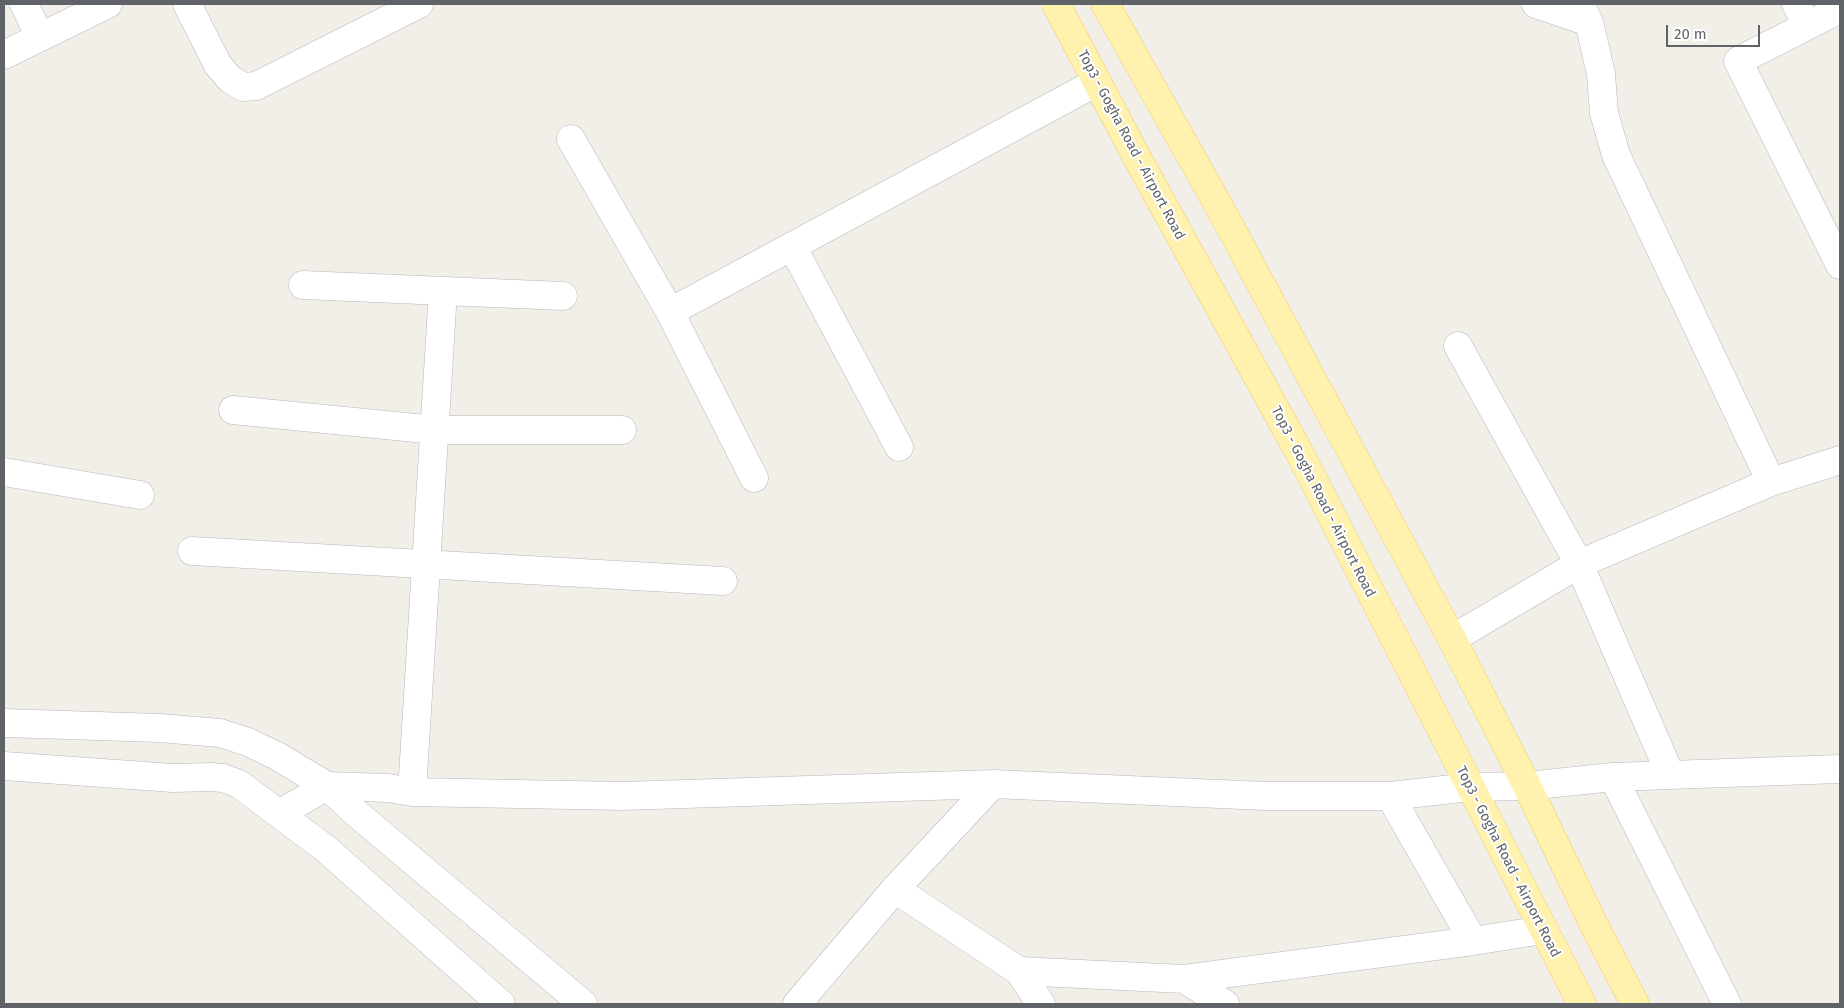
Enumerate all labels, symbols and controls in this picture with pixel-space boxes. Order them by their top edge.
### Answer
scale bar [1669,15,1763,47]
text: 20 m [1674,25,1707,43]
street label: Top3 - Gogha Road - Airport Road [1074,47,1188,243]
street label: Top3 - Gogha Road - Airport Road [1267,404,1379,600]
street label: Top3 - Gogha Road - Airport Road [1452,764,1564,960]

